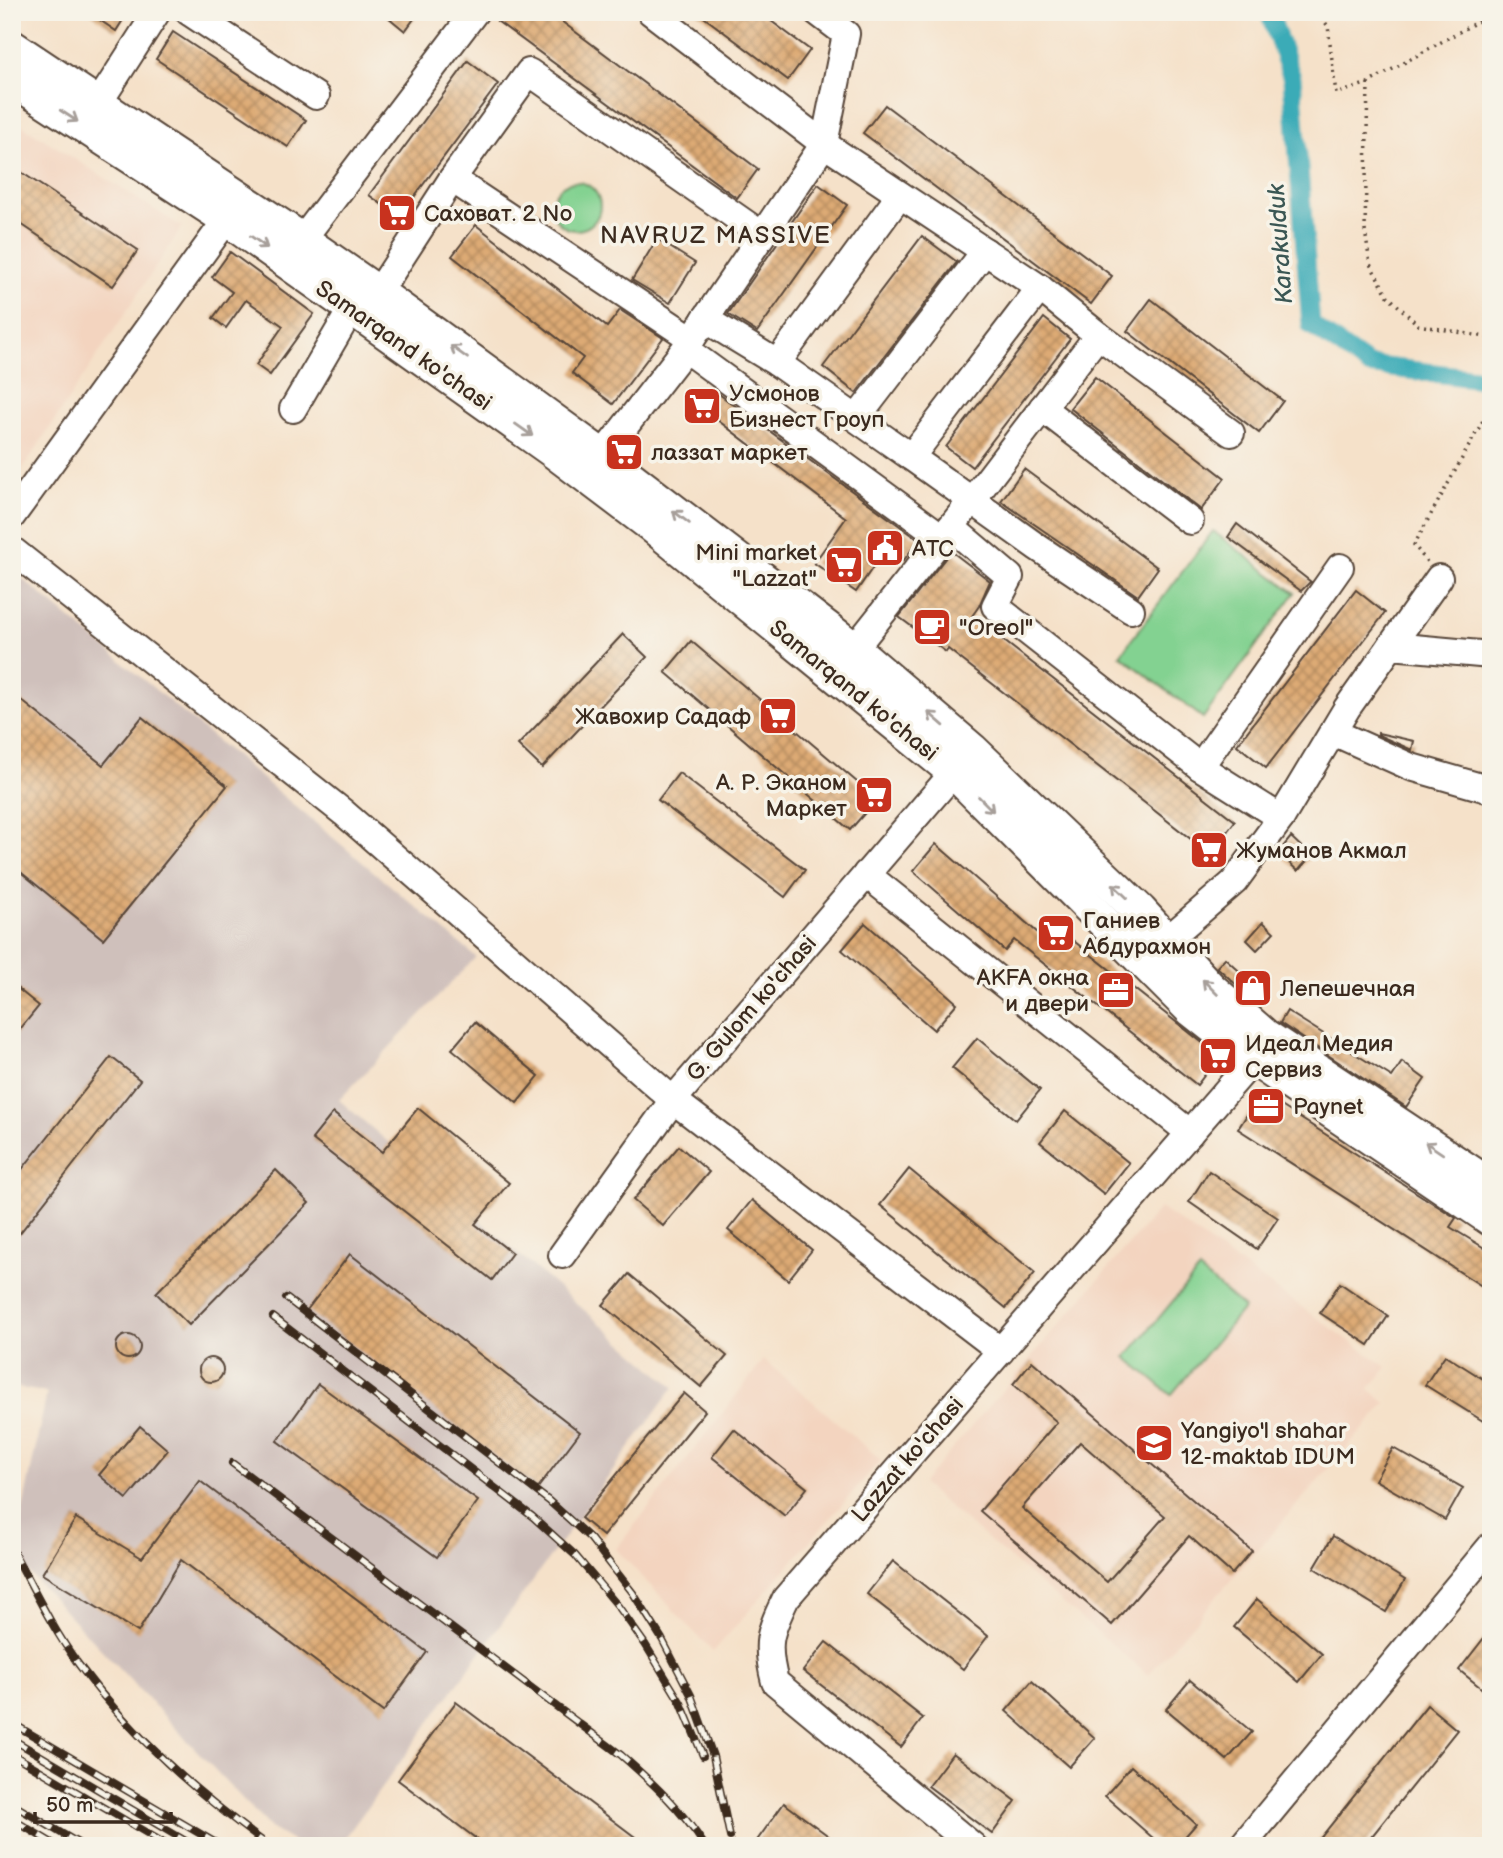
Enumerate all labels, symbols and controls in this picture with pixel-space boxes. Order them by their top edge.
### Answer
one-way arrow [59,109,79,123]
water label: Karakulduk [1262,182,1299,305]
supermarket icon: Саховат. 2 No [376,192,418,234]
place label: Саховат. 2 No [424,200,573,228]
district label: NAVRUZ MASSIVE [600,221,832,250]
one-way arrow [249,235,268,249]
street label: Samarqand ko'chasi [310,274,497,417]
one-way arrow [450,345,469,359]
place label: Усмонов Бизнест Гроуп [729,380,884,434]
supermarket icon: Усмонов Бизнест Гроуп [681,385,723,427]
one-way arrow [514,423,533,437]
supermarket icon: лаззат маркет [603,431,645,473]
place label: лаззат маркет [651,439,808,467]
one-way arrow [672,509,691,524]
public building icon: АТС [864,527,906,569]
place label: АТС [911,535,954,563]
place label: Mini market "Lazzat" [695,539,817,593]
supermarket icon: Mini market "Lazzat" [823,544,865,586]
cafe icon: "Oreol" [911,606,953,648]
street label: Samarqand ko'chasi [763,614,943,767]
place label: "Oreol" [959,614,1033,642]
supermarket icon: Жавохир Садаф [757,695,799,737]
place label: Жавохир Садаф [575,703,751,731]
one-way arrow [927,711,945,727]
place label: А. Р. Эканом Маркет [715,769,847,823]
supermarket icon: А. Р. Эканом Маркет [853,774,895,816]
one-way arrow [978,796,995,813]
supermarket icon: Жуманов Акмал [1188,829,1230,871]
place label: Жуманов Акмал [1236,837,1407,865]
one-way arrow [1111,883,1128,900]
place label: Ганиев Абдурахмон [1082,907,1211,961]
supermarket icon: Ганиев Абдурахмон [1035,912,1077,954]
street label: G. Gulom ko'chasi [681,930,823,1087]
place label: AKFA окна и двери [976,964,1089,1018]
shop icon: Лепешечная [1232,967,1274,1009]
office icon: AKFA окна и двери [1095,969,1137,1011]
place label: Лепешечная [1279,975,1415,1003]
one-way arrow [1202,978,1219,995]
place label: Идеал Медия Сервиз [1245,1030,1393,1084]
supermarket icon: Идеал Медия Сервиз [1197,1035,1239,1077]
office icon: Paynet [1245,1085,1287,1127]
place label: Paynet [1293,1093,1364,1121]
one-way arrow [1425,1141,1444,1155]
street label: Lazzat ko'chasi [846,1391,970,1528]
place label: Yangiyo'l shahar 12-maktab IDUM [1180,1417,1355,1471]
school or university icon: Yangiyo'l shahar 12-maktab IDUM [1133,1422,1175,1464]
scale bar [35,1781,172,1825]
text: 50 m [46,1793,93,1818]

